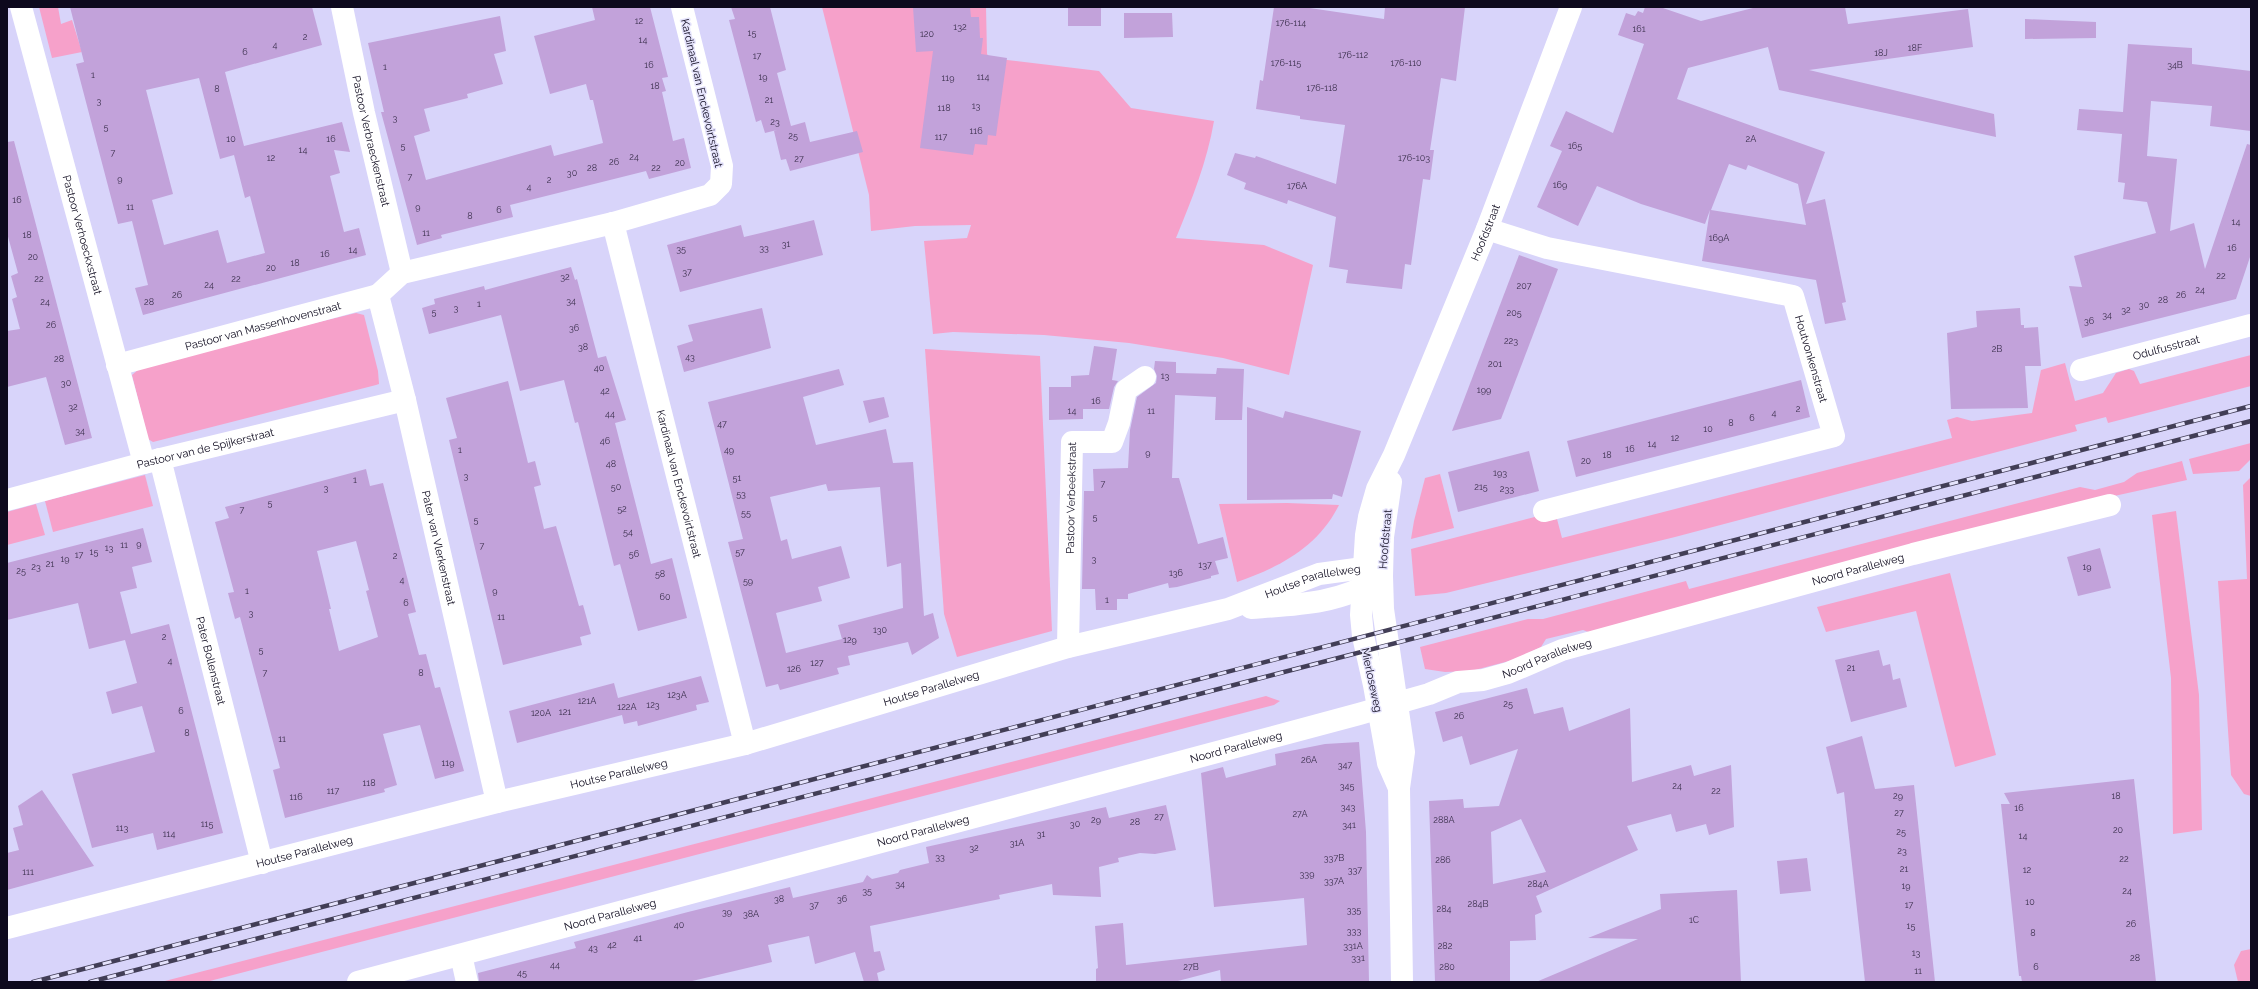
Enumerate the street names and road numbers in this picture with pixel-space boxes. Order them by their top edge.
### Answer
street label: Kardinaal van Enckevoirtstraat [678,18,725,169]
street label: Pastoor Verbraeckenstraat [349,74,392,208]
street label: Pastoor Verhoeckxstraat [60,174,104,297]
street label: Hoofdstraat [1469,202,1503,263]
street label: Pastoor van Massenhovenstraat [184,299,343,353]
street label: Houtvonkenstraat [1792,314,1830,404]
street label: Odulfusstraat [2131,333,2201,363]
street label: Kardinaal van Enckevoirtstraat [654,408,704,560]
street label: Pastoor van de Spijkerstraat [135,426,276,472]
street label: Pastoor Verbeekstraat [1064,442,1079,554]
street label: Pater van Vlerkenstraat [419,489,458,607]
street label: Hoofdstraat [1376,508,1395,569]
street label: Noord Parallelweg [1811,551,1906,588]
street label: Houtse Parallelweg [1263,562,1361,601]
street label: Pater Bollenstraat [193,615,228,707]
street label: Noord Parallelweg [1501,636,1593,681]
street label: Mierloseweg [1358,647,1385,713]
street label: Houtse Parallelweg [882,668,981,709]
street label: Noord Parallelweg [1189,729,1284,766]
street label: Houtse Parallelweg [569,756,669,792]
street label: Noord Parallelweg [876,813,971,850]
street label: Houtse Parallelweg [255,833,354,871]
street label: Noord Parallelweg [563,896,658,934]

